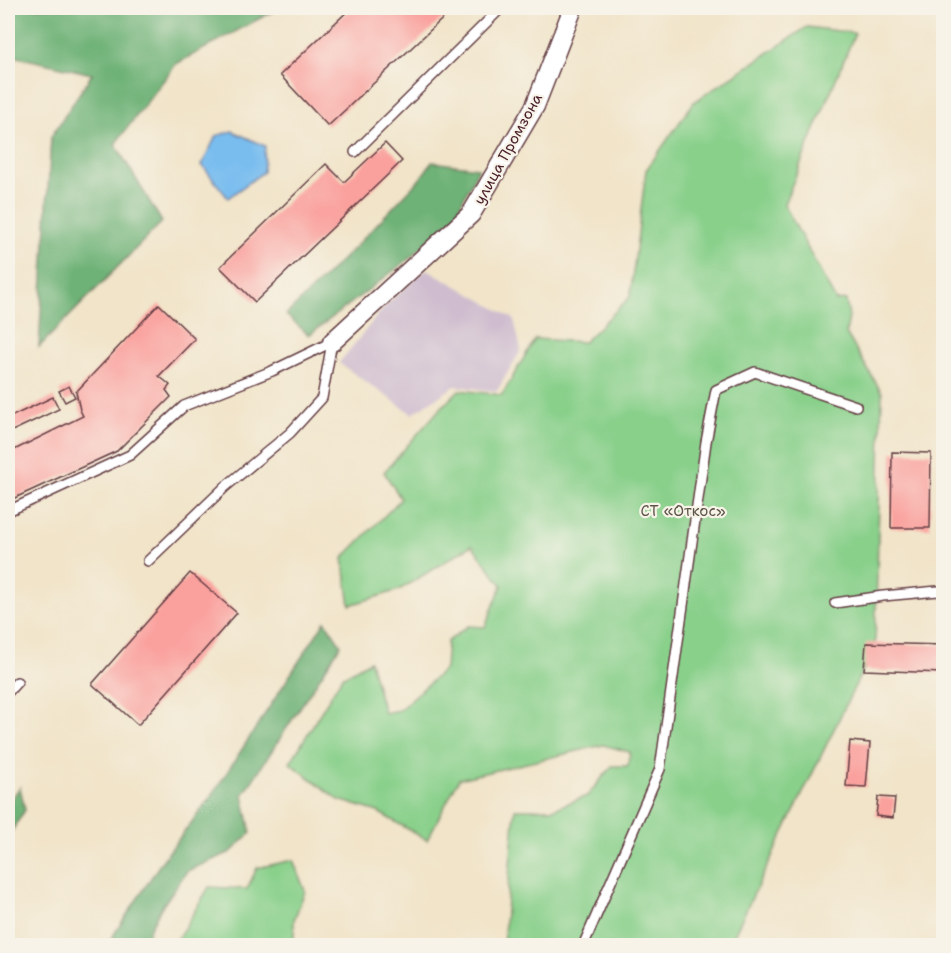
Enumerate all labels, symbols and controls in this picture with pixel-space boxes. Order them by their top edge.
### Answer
street label: улица Промзона [469,89,547,208]
park label: СТ «Откос» [641,501,725,521]

